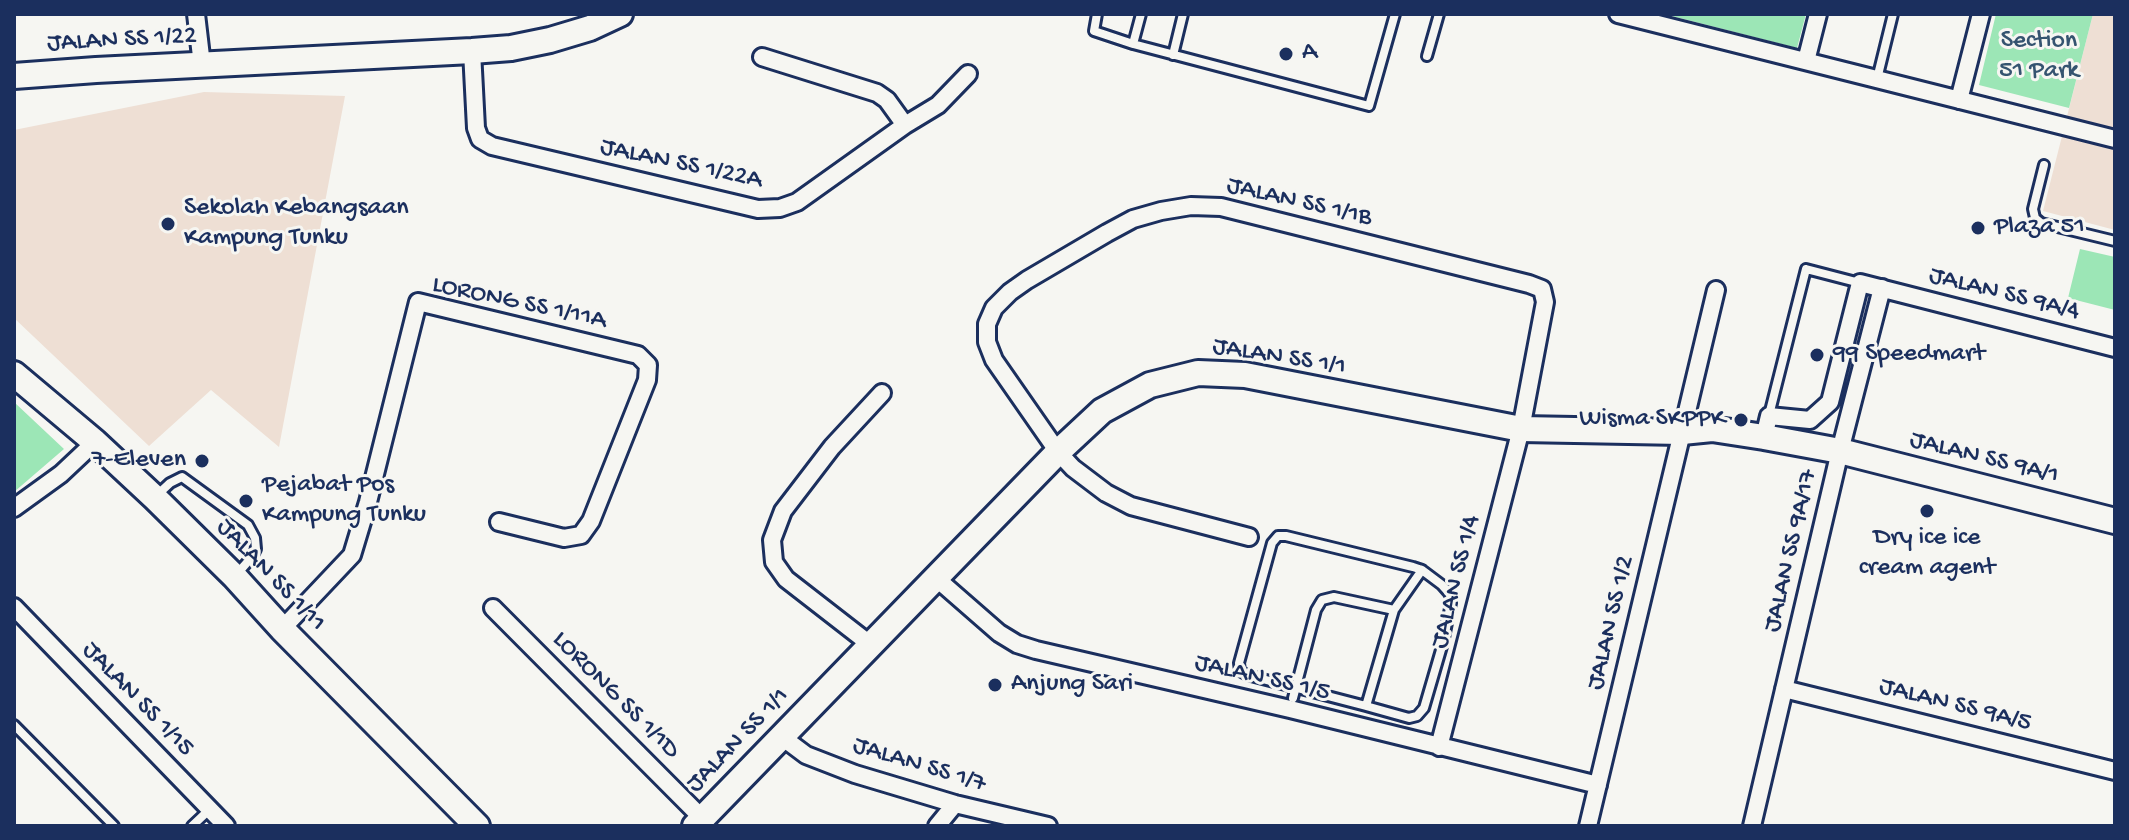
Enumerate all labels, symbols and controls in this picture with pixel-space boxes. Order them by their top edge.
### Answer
street label: JALAN SS 1/22 [46,22,198,60]
park label: Section 51 Park [1999,26,2079,88]
place label: A [1302,38,1317,70]
marker: A [1277,45,1295,63]
street label: JALAN SS 1/22A [597,133,765,197]
street label: JALAN SS 1/1B [1223,171,1375,235]
place label: Sekolah Kebangsaan Kampung Tunku [184,193,409,254]
place label: Plaza 51 [1994,212,2085,244]
marker: Sekolah Kebangsaan Kampung Tunku [159,215,177,233]
marker: Plaza 51 [1969,219,1987,237]
street label: JALAN SS 9A/4 [1925,261,2083,329]
street label: LORONG SS 1/11A [429,270,609,338]
street label: JALAN SS 1/1 [1210,332,1348,384]
place label: 99 Speedmart [1833,339,1985,371]
marker: 99 Speedmart [1808,346,1826,364]
place label: Wisma SKPPK [1579,404,1725,436]
marker: Wisma SKPPK [1732,411,1750,429]
street label: JALAN SS 9A/1 [1906,425,2062,493]
place label: 7-Eleven [92,445,186,477]
marker: 7-Eleven [193,452,211,470]
street label: JALAN SS 9A/17 [1758,467,1826,635]
place label: Pejabat Pos Kampung Tunku [262,470,426,532]
marker: Pejabat Pos Kampung Tunku [237,492,255,510]
marker: Dry ice ice cream agent [1918,502,1936,520]
street label: JALAN SS 1/4 [1425,512,1489,652]
street label: JALAN SS 1/11 [208,513,332,639]
place label: Dry ice ice cream agent [1859,523,1995,584]
street label: JALAN SS 1/2 [1581,553,1643,693]
street label: LORONG SS 1/1D [544,625,686,767]
street label: JALAN SS 1/15 [74,636,200,764]
street label: JALAN SS 1/5 [1191,648,1333,710]
place label: Anjung Sari [1011,669,1133,701]
street label: JALAN SS 9A/5 [1876,672,2034,740]
marker: Anjung Sari [986,676,1004,694]
street label: JALAN SS 1/1 [681,682,797,800]
street label: JALAN SS 1/7 [849,731,989,801]

